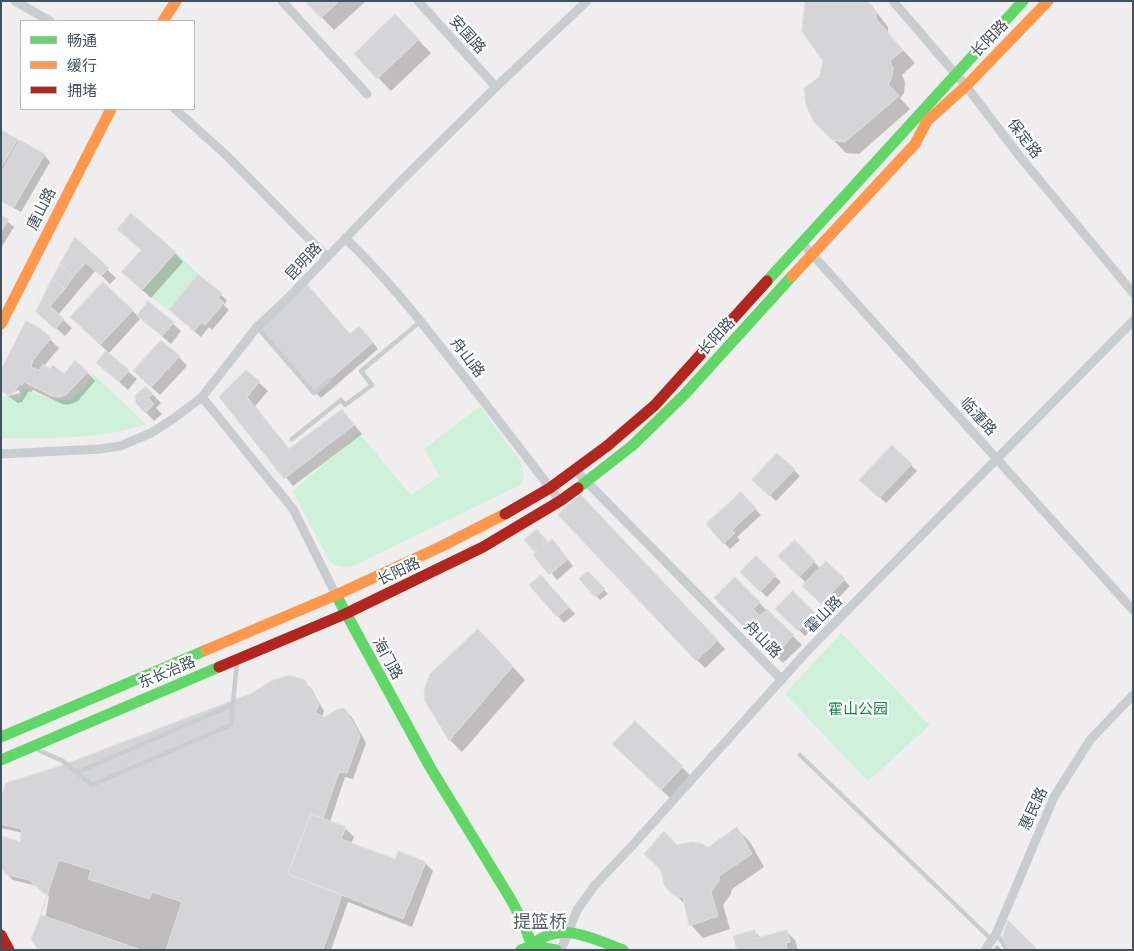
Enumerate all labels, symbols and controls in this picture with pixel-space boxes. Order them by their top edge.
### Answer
street label: 安国路 [445,12,489,58]
street label: 长阳路 [968,17,1012,61]
legend [20,20,195,110]
text: 畅通 [67,32,97,49]
text: 缓行 [67,57,97,74]
text: 拥堵 [67,82,97,99]
street label: 保定路 [1003,116,1045,162]
street label: 唐山路 [24,185,60,233]
street label: 昆明路 [282,239,326,285]
street label: 长阳路 [695,314,739,360]
street label: 舟山路 [446,335,488,381]
street label: 临潼路 [956,394,1000,440]
street label: 长阳路 [375,554,423,590]
street label: 霍山路 [802,593,846,637]
street label: 舟山路 [740,618,784,662]
street label: 海门路 [368,635,406,683]
street label: 东长治路 [136,653,198,693]
park label: 霍山公园 [828,701,888,719]
street label: 惠民路 [1016,785,1052,833]
district label: 提篮桥 [513,912,567,934]

